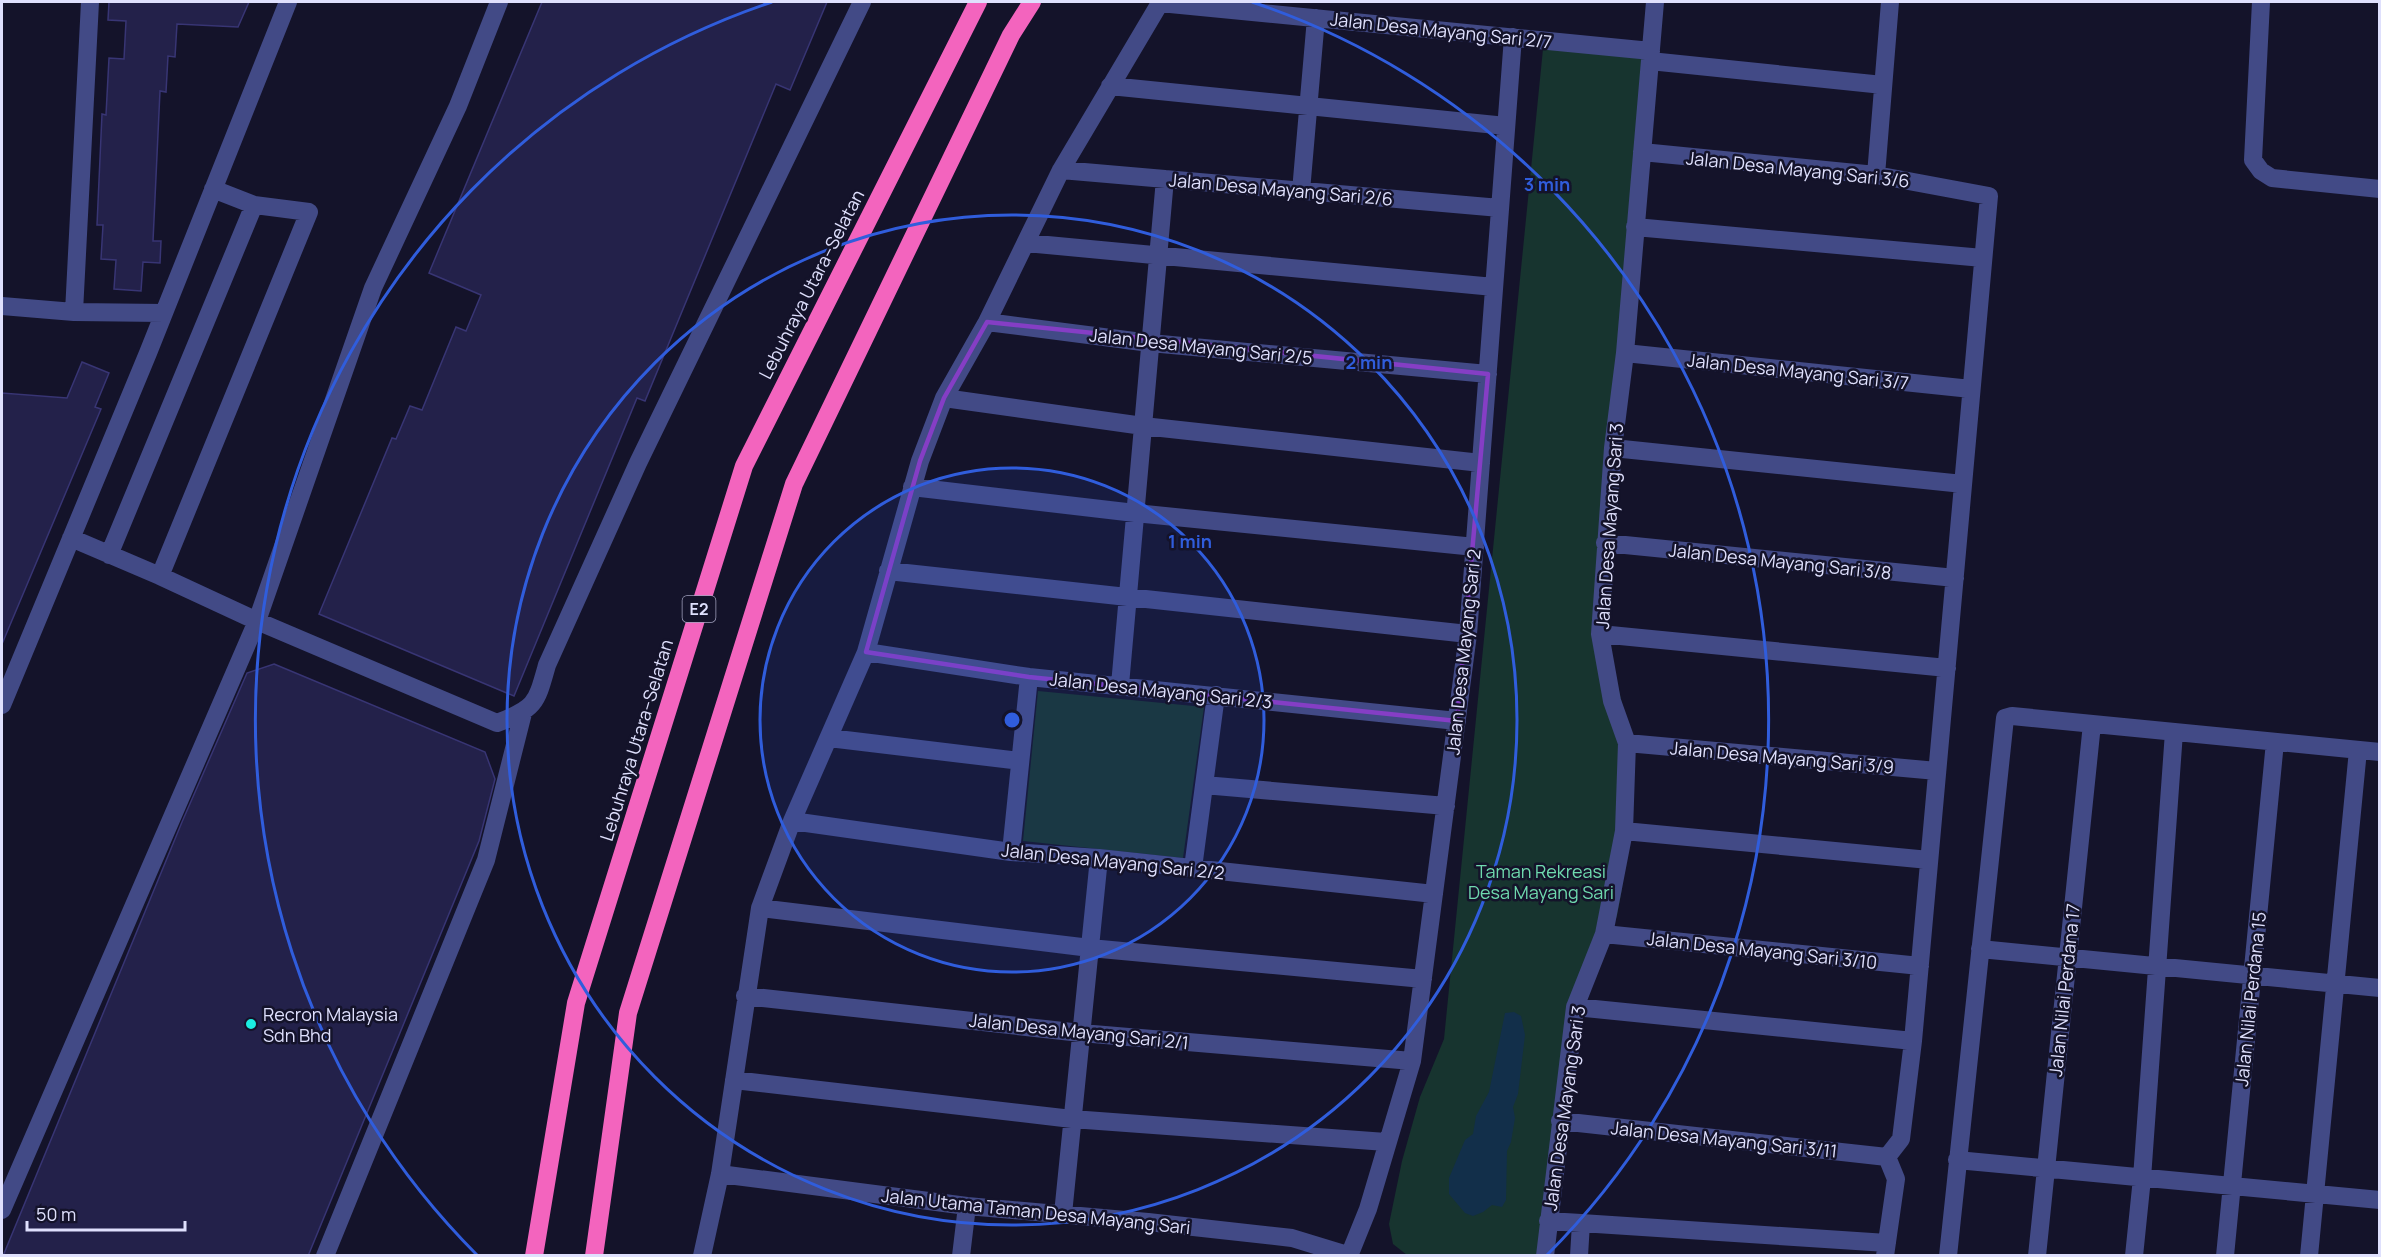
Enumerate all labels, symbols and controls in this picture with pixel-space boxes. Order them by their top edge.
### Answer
street label: Jalan Desa Mayang Sari 2/7 [1329,6,1553,54]
street label: Jalan Desa Mayang Sari 3/6 [1685,145,1911,193]
street label: Jalan Desa Mayang Sari 2/6 [1168,167,1394,211]
text: 3 min [1524,172,1570,196]
street label: Lebuhraya Utara–Selatan [753,185,869,383]
street label: Jalan Desa Mayang Sari 2/5 [1088,322,1314,370]
street label: Jalan Desa Mayang Sari 3/7 [1686,347,1910,395]
text: 2 min [1346,350,1392,374]
street label: Jalan Desa Mayang Sari 3 [1590,422,1628,630]
text: 1 min [1168,529,1212,553]
street label: Jalan Desa Mayang Sari 3/8 [1667,537,1893,585]
street label: Jalan Desa Mayang Sari 2 [1440,548,1486,756]
road number: E2 [682,596,716,622]
street label: Lebuhraya Utara–Selatan [594,636,678,844]
street label: Jalan Desa Mayang Sari 2/3 [1048,666,1274,714]
centre of rings [1002,710,1022,730]
street label: Jalan Desa Mayang Sari 3/9 [1669,735,1895,779]
street label: Jalan Desa Mayang Sari 2/2 [1000,837,1226,885]
park label: Taman Rekreasi Desa Mayang Sari [1468,859,1614,904]
street label: Jalan Nilai Perdana 17 [2043,902,2085,1078]
street label: Jalan Nilai Perdana 15 [2229,911,2271,1087]
street label: Jalan Desa Mayang Sari 3/10 [1646,926,1878,974]
place label: Recron Malaysia Sdn Bhd [263,1002,398,1047]
street label: Jalan Desa Mayang Sari 3 [1538,1004,1590,1212]
street label: Jalan Desa Mayang Sari 2/1 [968,1008,1190,1054]
marker: Recron Malaysia Sdn Bhd [244,1017,258,1031]
street label: Jalan Desa Mayang Sari 3/11 [1610,1115,1838,1163]
street label: Jalan Utama Taman Desa Mayang Sari [880,1183,1192,1239]
scale bar [27,1194,184,1232]
text: 50 m [36,1202,76,1226]

